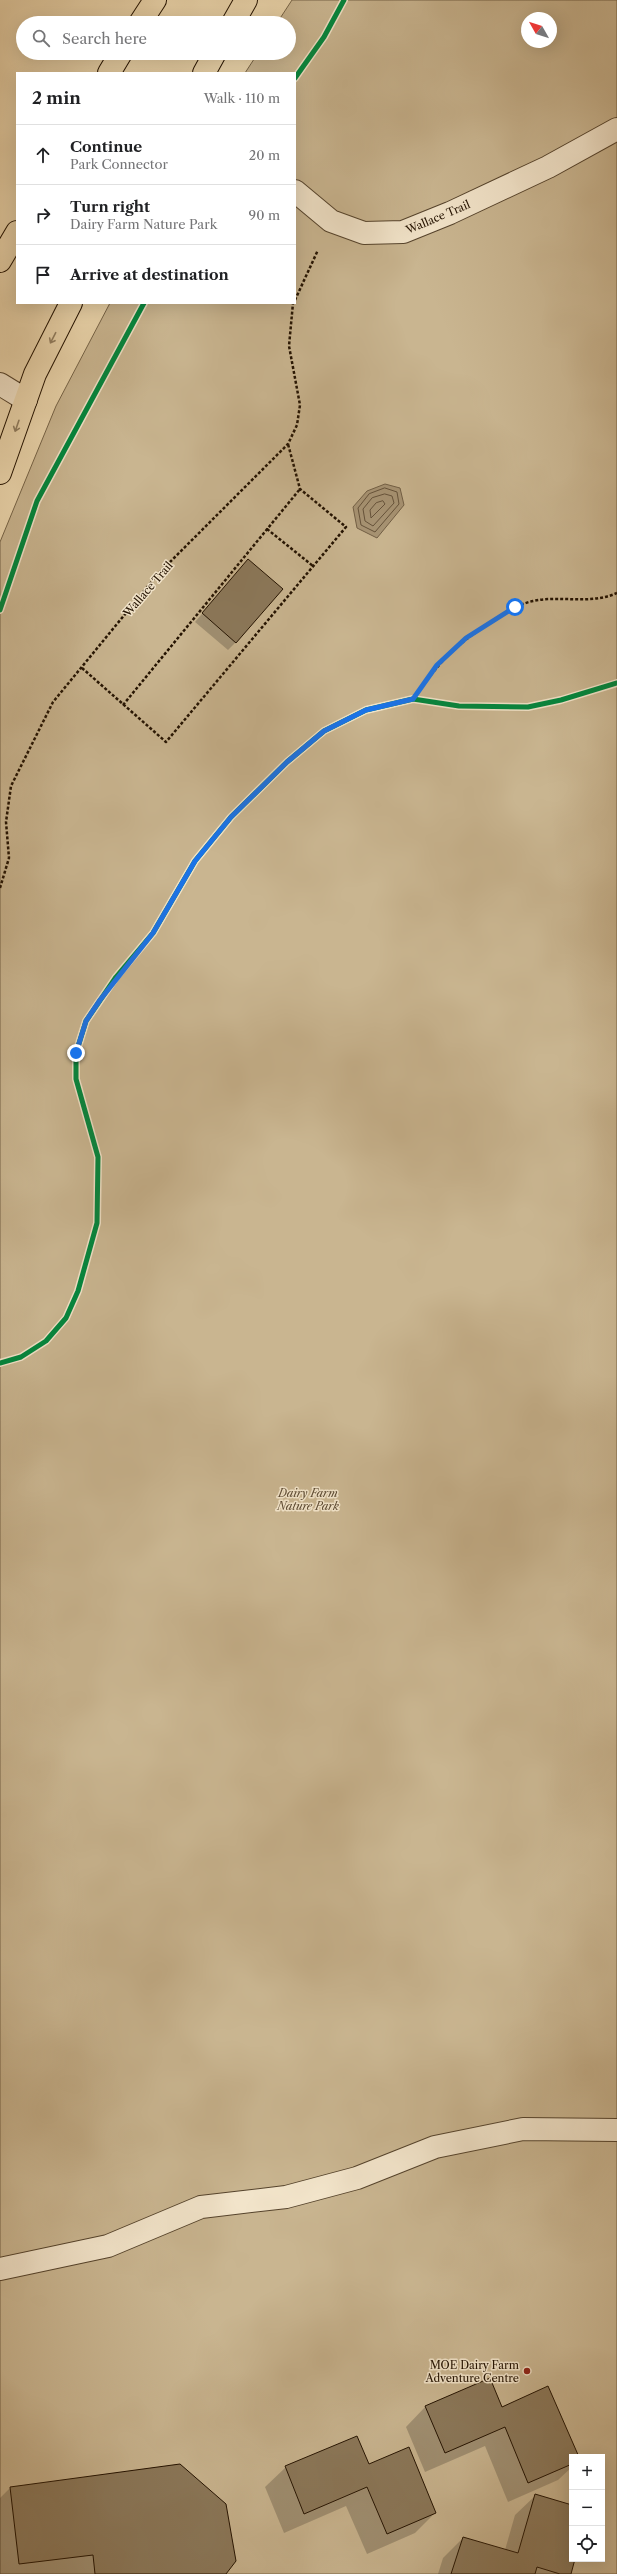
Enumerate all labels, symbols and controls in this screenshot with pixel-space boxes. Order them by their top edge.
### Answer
north arrow [521,12,557,48]
search box [16,16,296,60]
icon: search [30,27,52,49]
text: Search here [62,29,147,48]
text: 2 min [32,88,81,108]
text: Walk · 110 m [204,90,280,106]
text: Continue [70,137,142,156]
icon: ahead [32,144,54,166]
text: 20 m [249,147,280,163]
text: Park Connector [70,156,168,172]
text: Turn right [70,197,150,216]
street label: Wallace Trail [403,197,473,237]
icon: right [32,204,54,226]
text: 90 m [249,207,280,223]
text: Dairy Farm Nature Park [70,216,217,232]
icon: arrive [32,264,54,286]
text: Arrive at destination [70,265,229,284]
one-way arrow [49,332,57,344]
one-way arrow [13,420,21,432]
street label: Wallace Trail [120,558,176,620]
route start [506,598,524,616]
route end [67,1044,85,1062]
park label: Dairy Farm Nature Park [276,1486,339,1513]
place label: MOE Dairy Farm Adventure Centre [424,2358,520,2385]
marker: MOE Dairy Farm Adventure Centre [522,2366,532,2376]
map controls [569,2454,605,2562]
button: + [569,2454,605,2490]
button: − [569,2490,605,2526]
button: locate [569,2526,605,2562]

